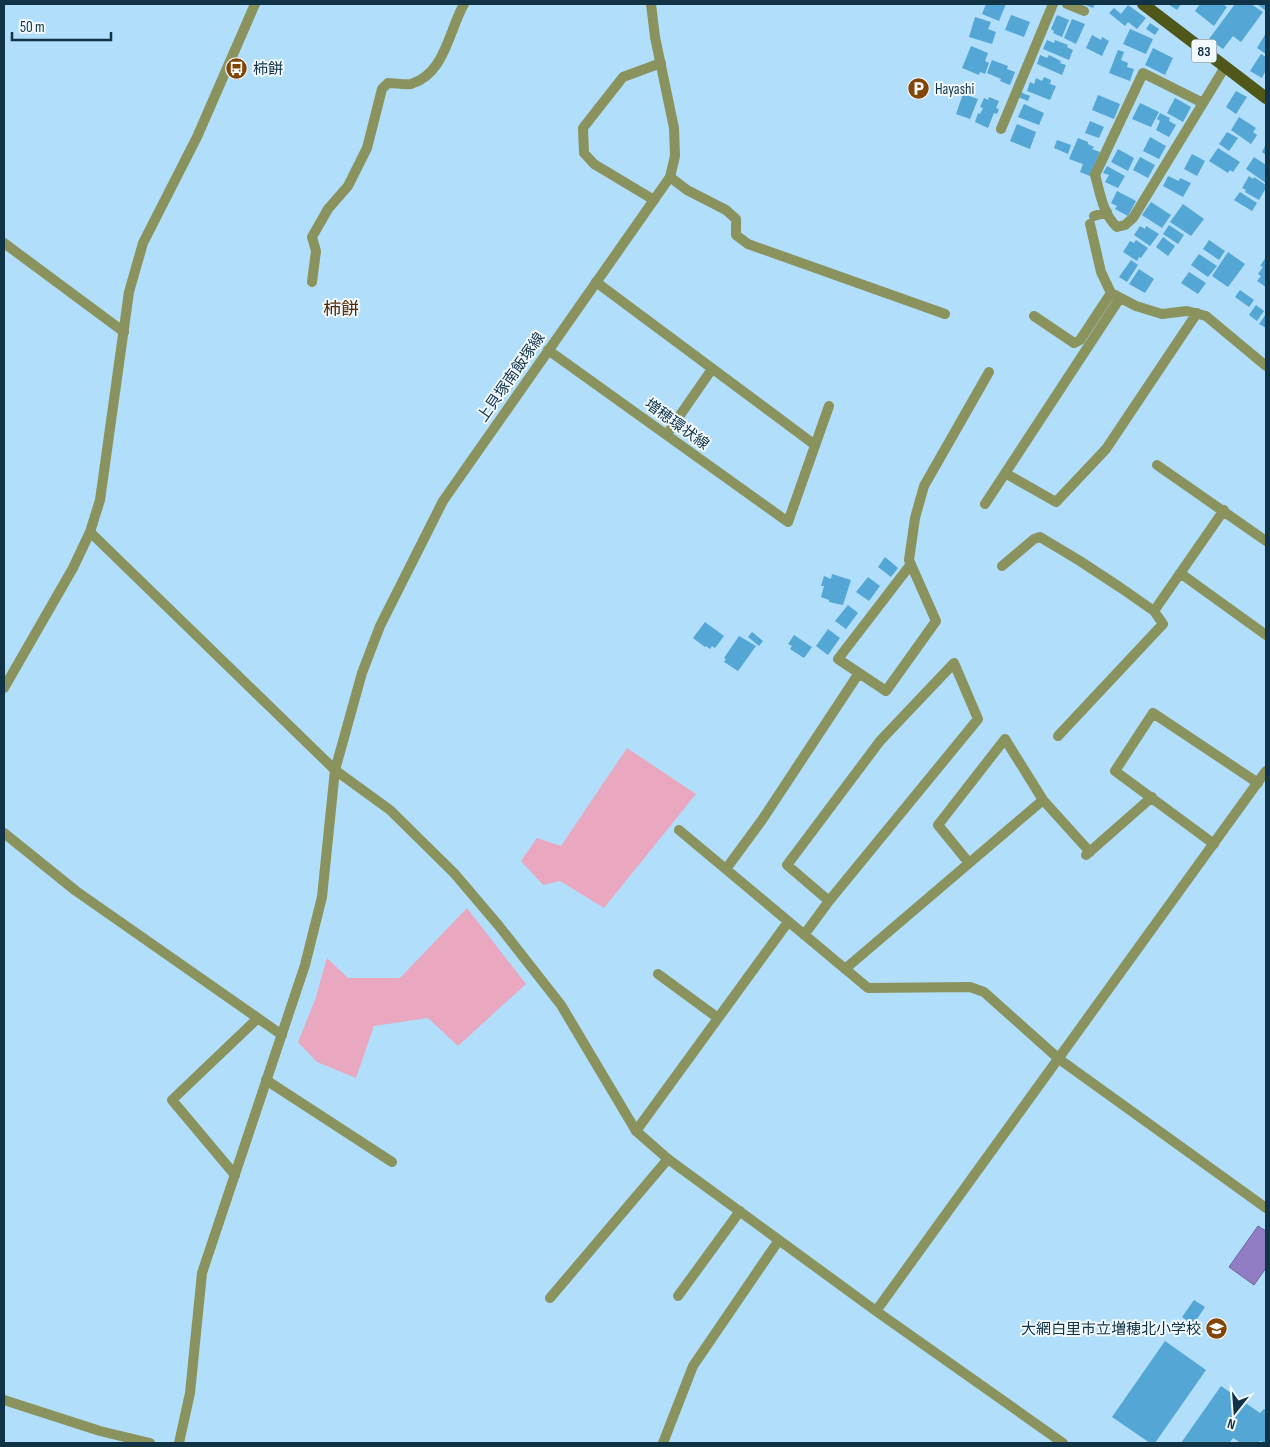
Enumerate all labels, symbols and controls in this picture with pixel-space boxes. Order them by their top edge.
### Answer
scale bar [12,10,111,42]
text: 50 m [20,18,45,37]
road number: 83 [1192,40,1216,62]
bus stop icon: 柿餅 [225,57,249,81]
place label: 柿餅 [253,60,283,79]
parking icon: Hayashi [907,77,931,101]
place label: Hayashi [935,80,974,99]
district label: 柿餅 [323,299,359,320]
street label: 上貝塚南飯塚線 [474,329,549,426]
street label: 増穂環状線 [641,395,713,454]
school or university icon: 大網白里市立増穂北小学校 [1205,1317,1229,1341]
place label: 大網白里市立増穂北小学校 [1021,1320,1201,1339]
north arrow [1210,1387,1260,1437]
text: N [1225,1415,1237,1433]

